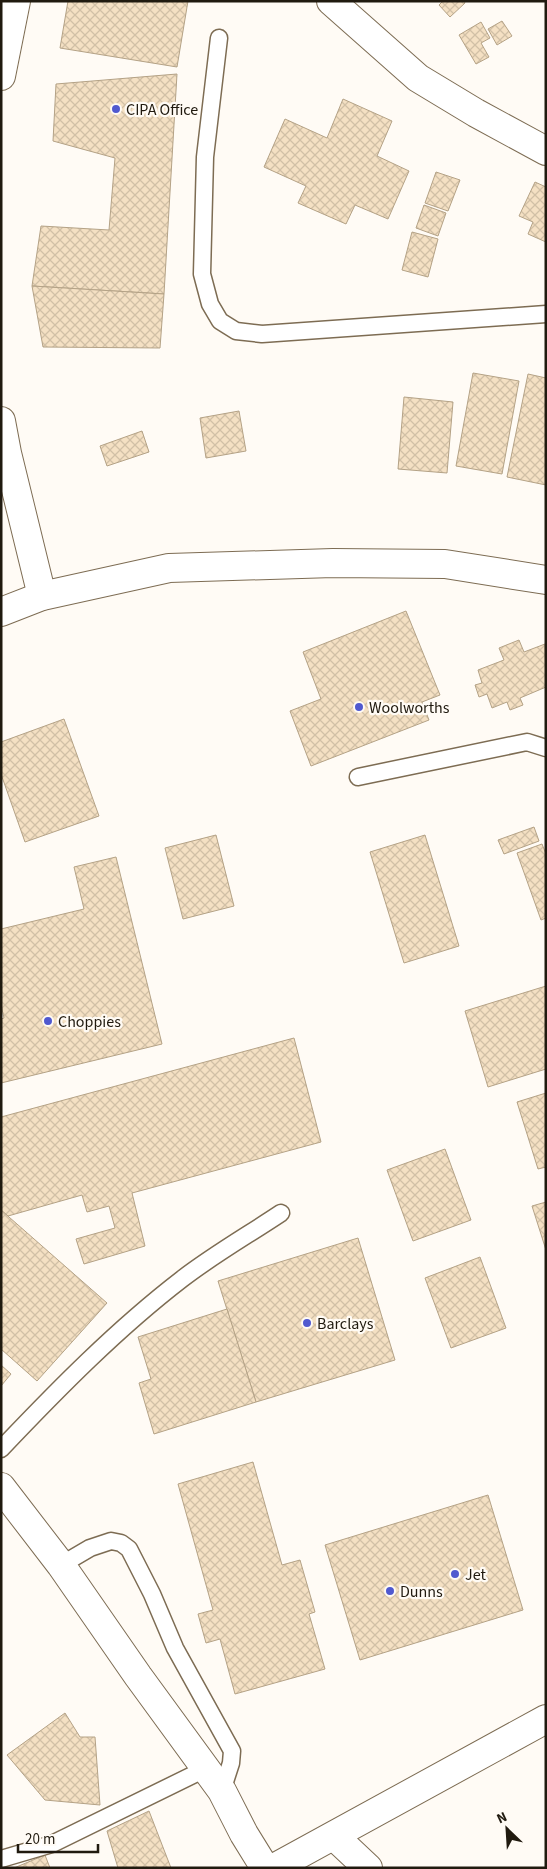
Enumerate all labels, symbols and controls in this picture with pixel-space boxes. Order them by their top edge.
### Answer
place label: CIPA Office [126,99,198,121]
marker: CIPA Office [110,103,122,115]
place label: Woolworths [369,697,450,719]
marker: Woolworths [353,701,365,713]
place label: Choppies [58,1011,121,1033]
marker: Choppies [42,1015,54,1027]
place label: Barclays [317,1313,374,1335]
marker: Barclays [301,1317,313,1329]
place label: Jet [465,1564,486,1586]
marker: Jet [449,1568,461,1580]
place label: Dunns [400,1581,443,1603]
marker: Dunns [384,1585,396,1597]
north arrow [482,1804,532,1854]
text: N [493,1807,510,1829]
scale bar [18,1822,98,1854]
text: 20 m [25,1829,55,1850]

